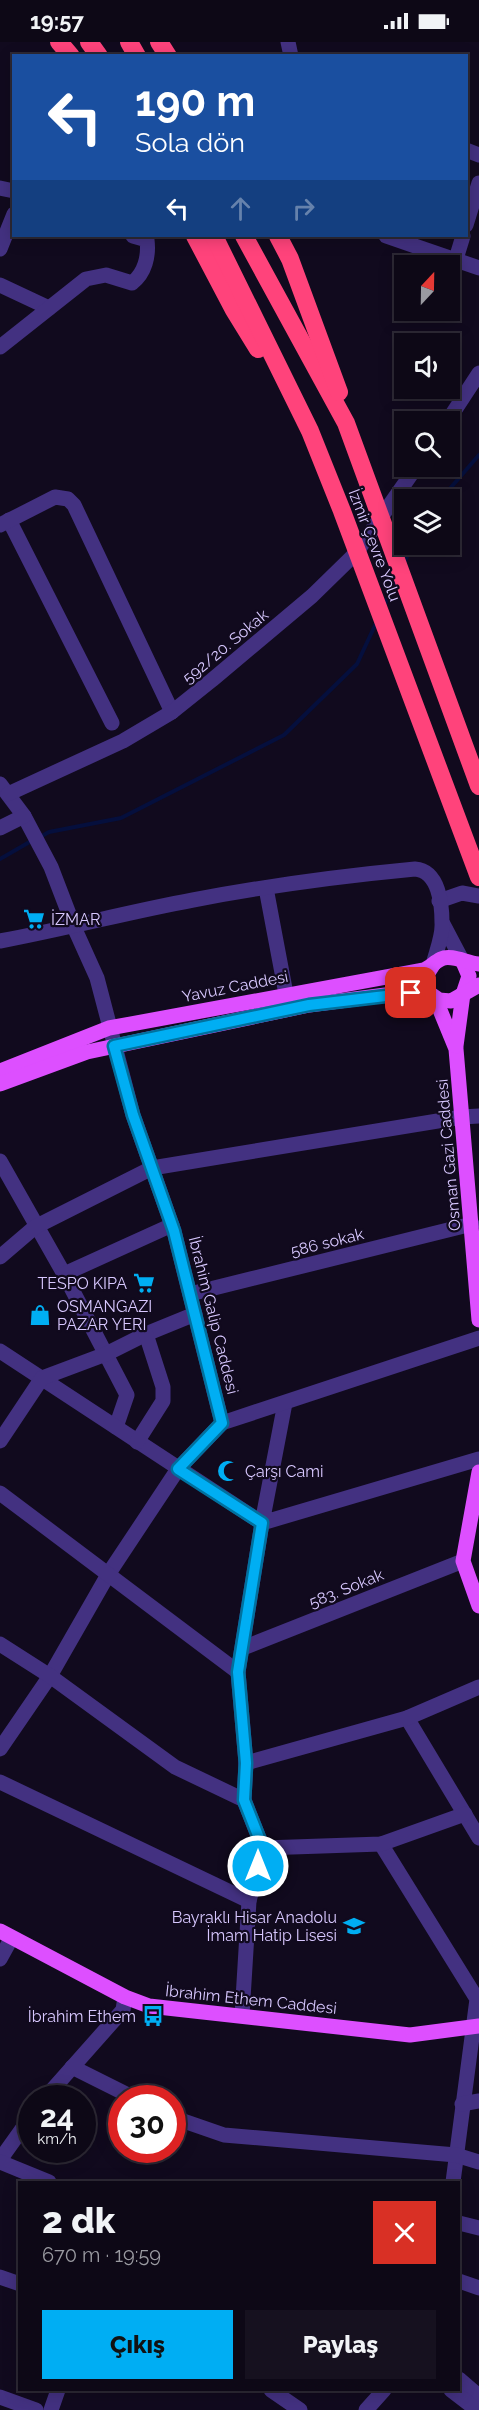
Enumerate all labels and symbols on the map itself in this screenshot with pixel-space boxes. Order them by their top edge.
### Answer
north arrow [394,255,460,321]
street label: İzmir Çevre Yolu [344,486,406,604]
street label: 592/20. Sokak [179,605,272,688]
supermarket icon: İZMAR [22,907,46,931]
place label: İZMAR [51,909,100,929]
street label: Yavuz Caddesi [180,967,290,1006]
pin [385,967,436,1018]
street label: Osman Gazi Caddesi [432,1078,465,1232]
street label: 586 sokak [289,1224,366,1261]
street label: İbrahim Galip Caddesi [185,1234,243,1396]
supermarket icon: TESPO KIPA [132,1271,156,1295]
place label: TESPO KIPA [38,1274,127,1293]
place label: OSMANGAZI PAZAR YERI [57,1297,152,1334]
shop icon: OSMANGAZI PAZAR YERI [28,1303,52,1327]
mosque icon: Çarşı Cami [216,1459,240,1483]
place label: Çarşı Cami [245,1462,324,1481]
street label: 583. Sokak [306,1565,387,1612]
position arrow [226,1834,290,1898]
place label: Bayraklı Hisar Anadolu İmam Hatip Lisesi [172,1908,337,1945]
school or university icon: Bayraklı Hisar Anadolu İmam Hatip Lisesi [342,1914,366,1938]
street label: İbrahim Ethem Caddesi [164,1980,338,2018]
bus stop icon: İbrahim Ethem [141,2004,165,2028]
place label: İbrahim Ethem [28,2006,136,2026]
speed limit sign: 30 [108,2085,186,2163]

